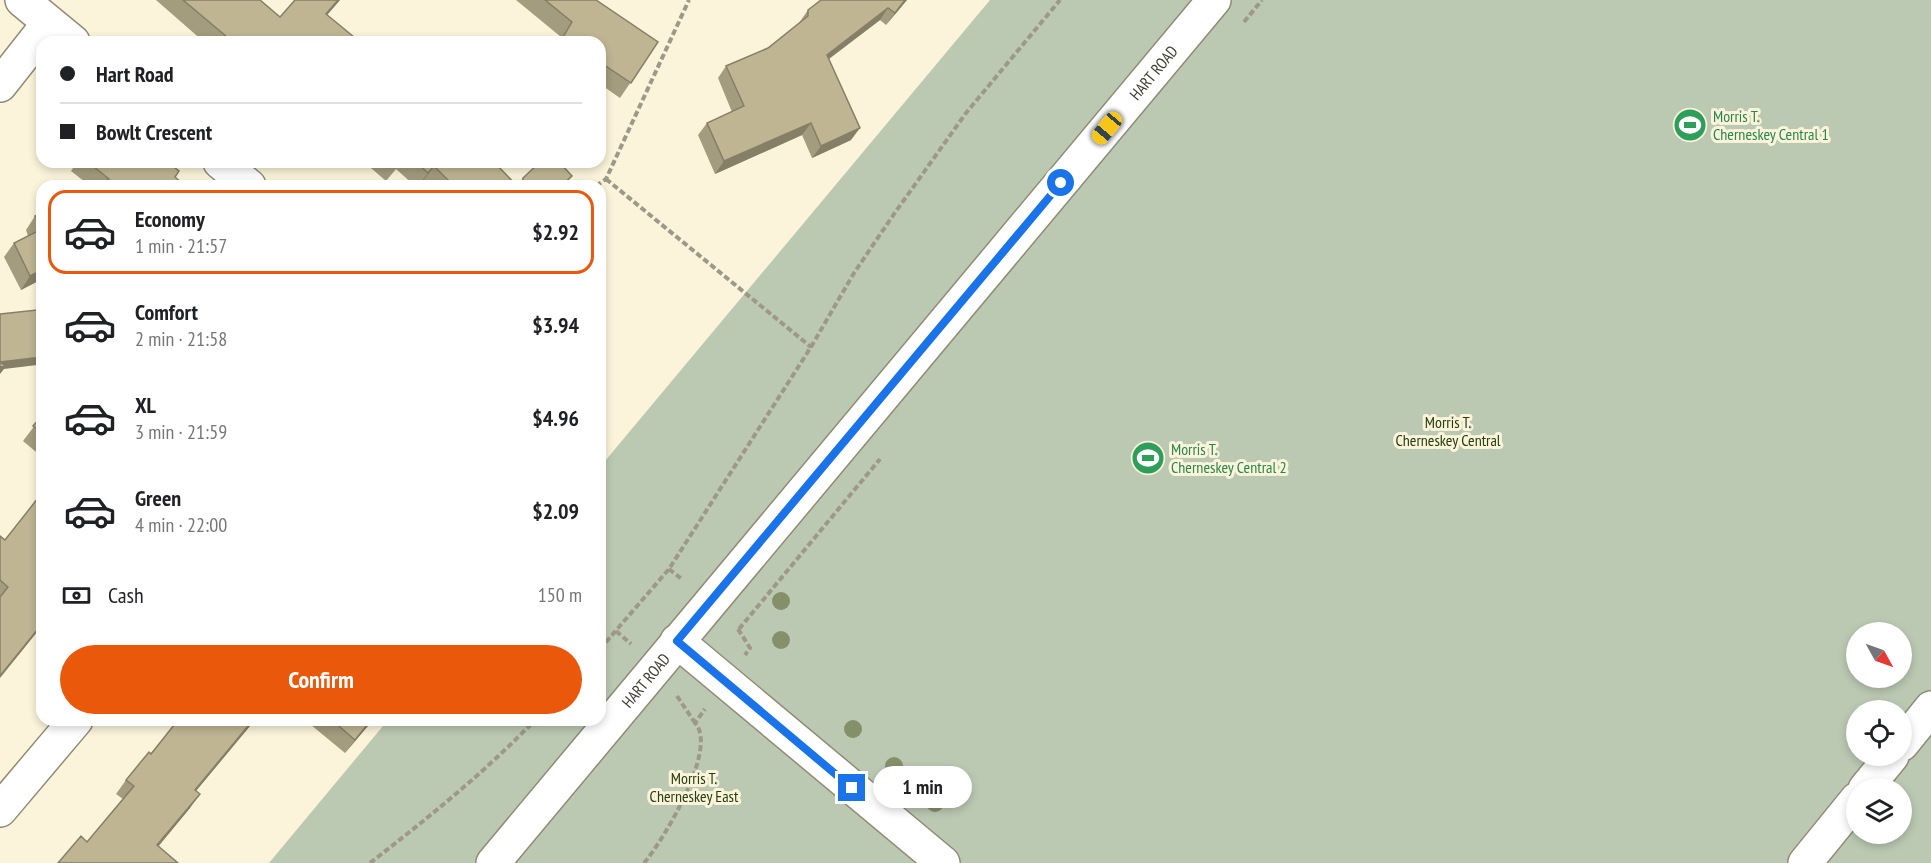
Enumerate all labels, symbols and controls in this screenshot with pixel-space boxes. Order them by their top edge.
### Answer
street label: HART ROAD [1125,41,1182,104]
text: Hart Road [96,60,174,88]
place label: Morris T. Cherneskey Central 1 [1713,106,1829,144]
sports icon: Morris T. Cherneskey Central 1 [1672,107,1708,143]
car [1089,108,1125,148]
text: Bowlt Crescent [96,118,212,146]
route start [1047,169,1074,196]
icon: car [63,205,117,259]
text: Economy [135,205,205,233]
text: $2.92 [532,218,579,246]
text: 1 min · 21:57 [135,233,227,259]
icon: car [63,298,117,352]
text: Comfort [135,298,198,326]
text: $3.94 [532,311,579,339]
text: 2 min · 21:58 [135,326,227,352]
icon: car [63,391,117,445]
text: XL [135,391,156,419]
text: $4.96 [532,404,579,432]
park label: Morris T. Cherneskey Central [1395,412,1501,450]
text: 3 min · 21:59 [135,419,227,445]
place label: Morris T. Cherneskey Central 2 [1171,439,1287,477]
sports icon: Morris T. Cherneskey Central 2 [1130,440,1166,476]
icon: car [63,484,117,538]
text: Green [135,484,181,512]
text: $2.09 [532,497,579,525]
text: 4 min · 22:00 [135,512,227,538]
icon: cash [60,579,93,612]
text: Cash [108,581,144,609]
text: 150 m [538,582,582,608]
north arrow [1846,622,1912,688]
map controls [1846,622,1912,844]
button: Confirm [60,645,582,714]
street label: HART ROAD [617,649,674,712]
button: locate [1846,700,1912,766]
callout: 1 min [873,767,972,809]
park label: Morris T. Cherneskey East [650,768,739,806]
route end [838,774,865,801]
text: 1 min [902,774,943,800]
button: layers [1846,778,1912,844]

